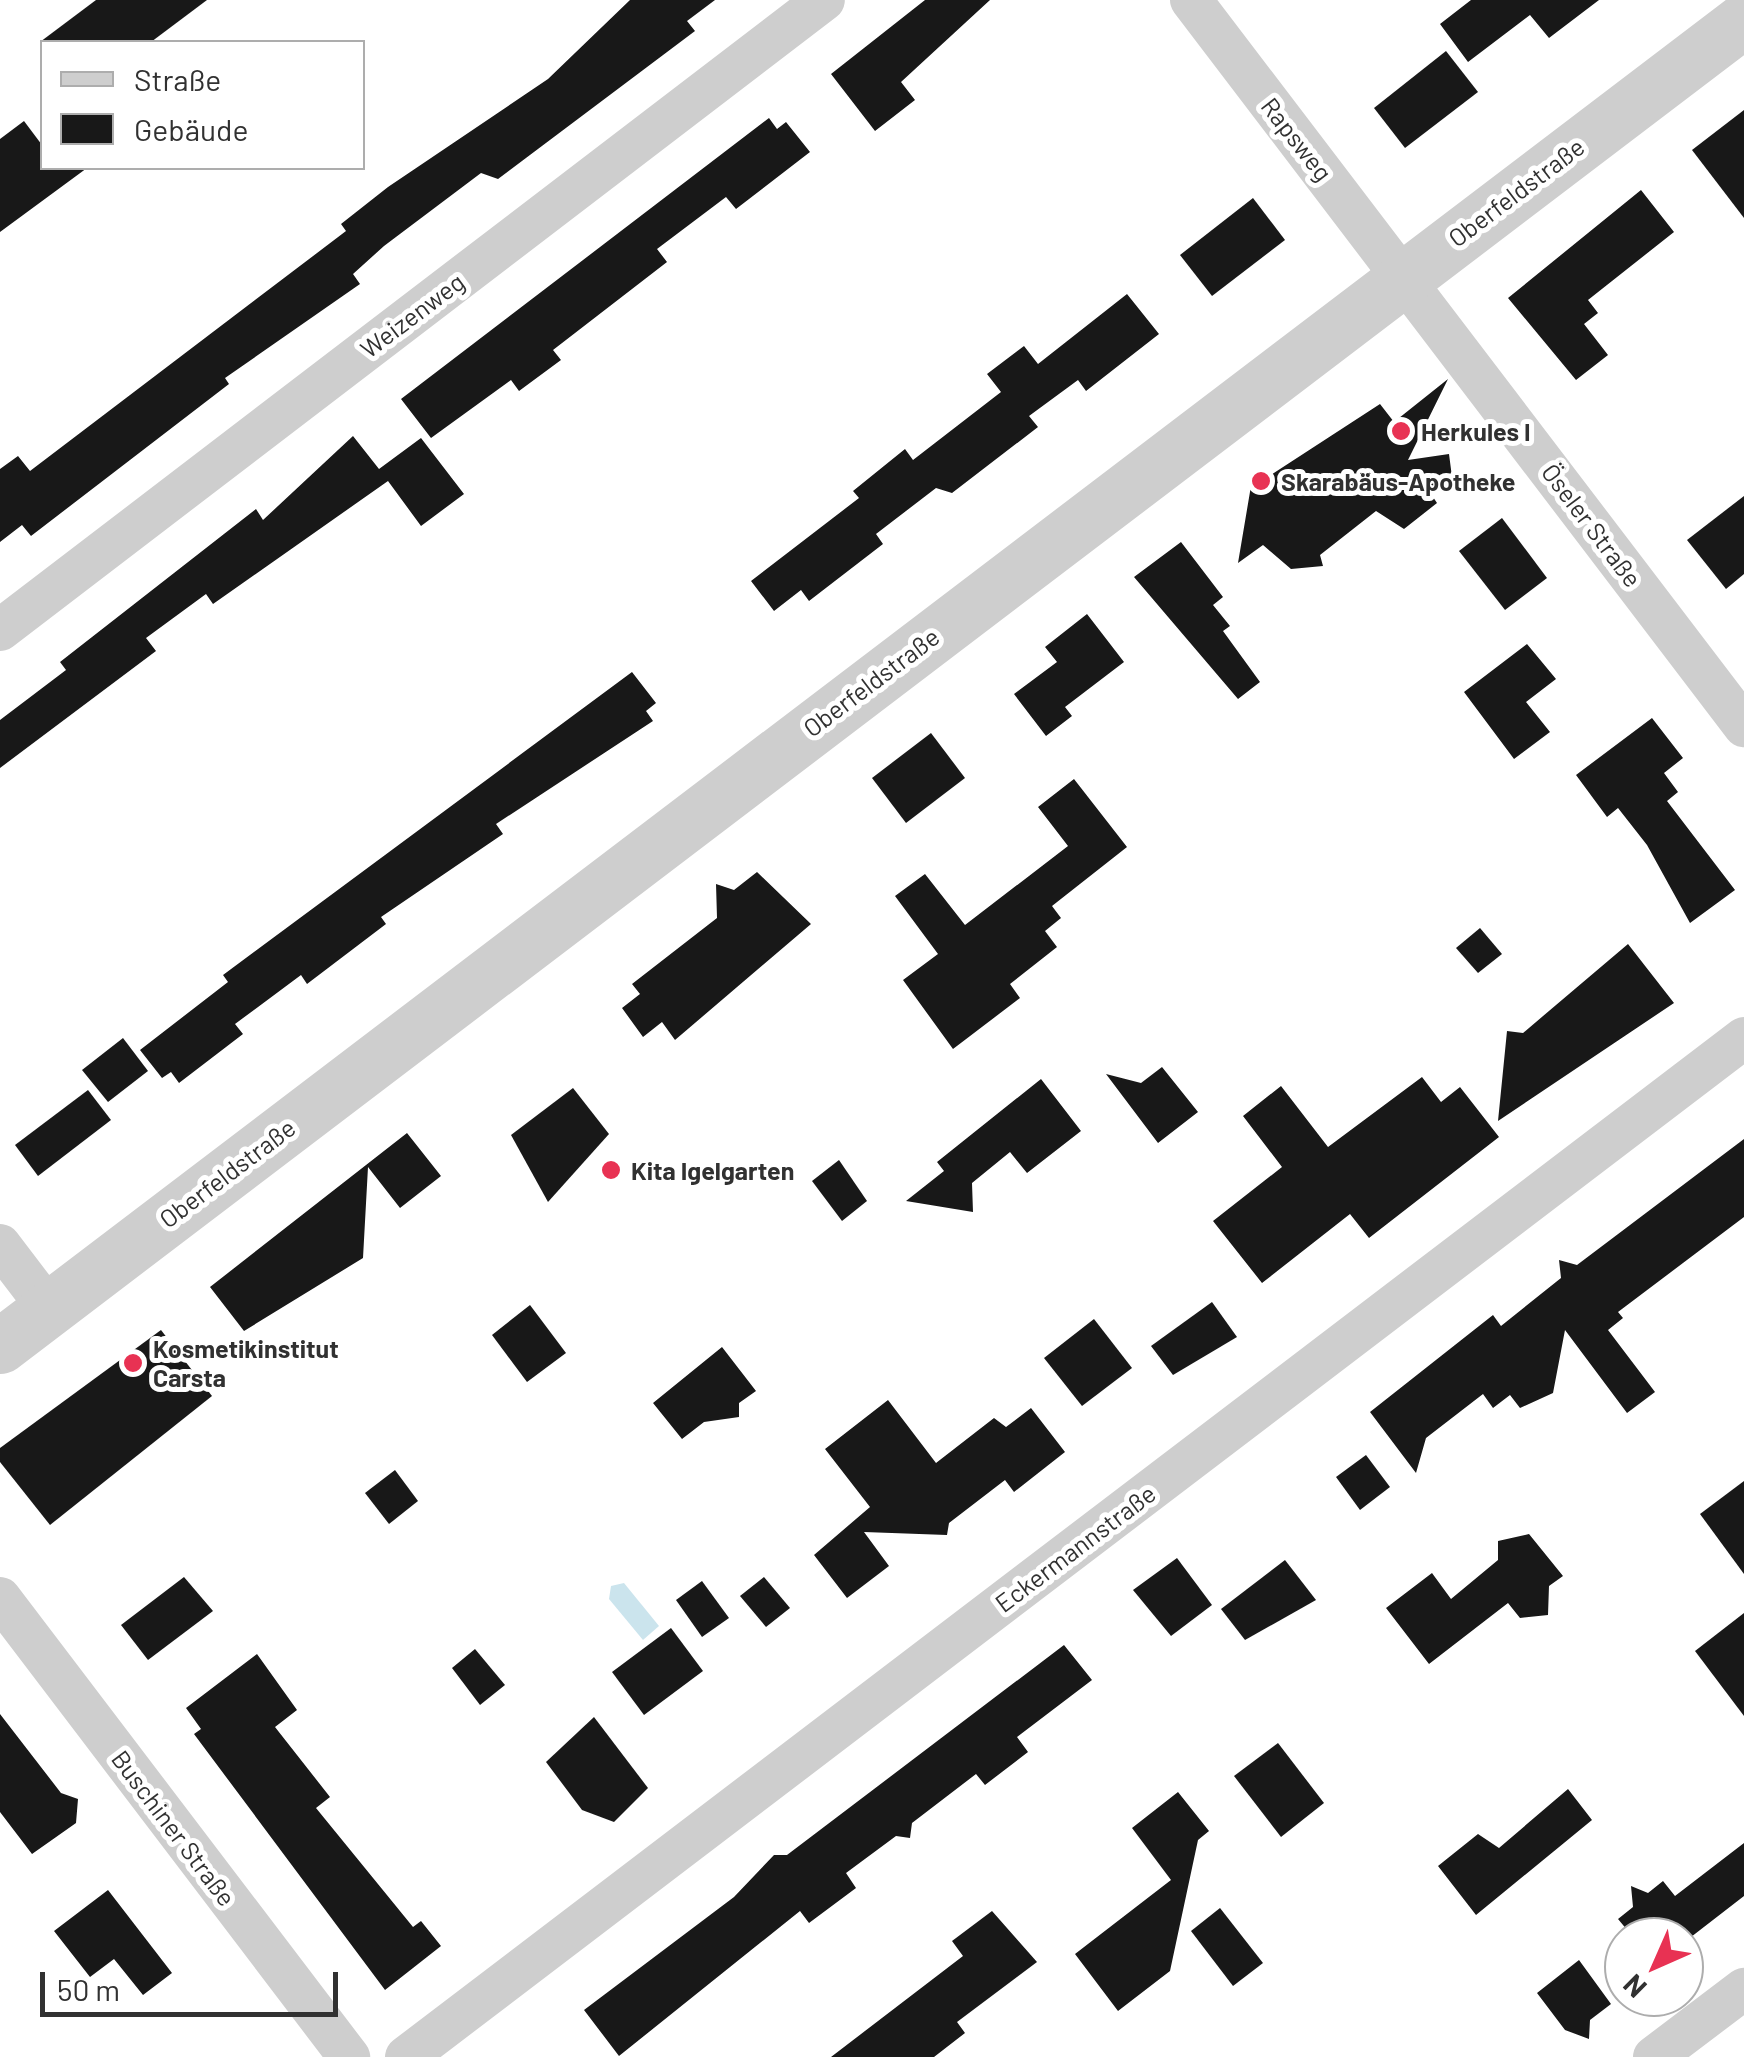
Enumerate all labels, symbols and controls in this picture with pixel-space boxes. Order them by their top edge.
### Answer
legend [40,40,365,170]
text: Straße [134,61,221,97]
street label: Rapsweg [1255,91,1339,187]
text: Gebäude [134,111,248,147]
street label: Oberfeldstraße [1442,131,1590,253]
street label: Weizenweg [354,266,470,364]
place label: Herkules I [1421,416,1531,446]
marker: Herkules I [1390,420,1412,442]
street label: Öseler Straße [1536,457,1648,593]
place label: Skarabäus-Apotheke [1281,466,1515,496]
marker: Skarabäus-Apotheke [1250,470,1272,492]
street label: Oberfeldstraße [797,621,945,743]
street label: Oberfeldstraße [153,1112,301,1234]
place label: Kita Igelgarten [631,1155,794,1185]
marker: Kita Igelgarten [600,1159,622,1181]
place label: Kosmetikinstitut Carsta [153,1334,339,1393]
marker: Kosmetikinstitut Carsta [122,1352,144,1374]
street label: Eckermannstraße [989,1478,1161,1618]
street label: Buschiner Straße [106,1744,242,1912]
north arrow [1604,1917,1704,2017]
scale bar [45,1952,342,2014]
text: N [1616,1968,1653,2005]
text: 50 m [57,1971,120,2007]

